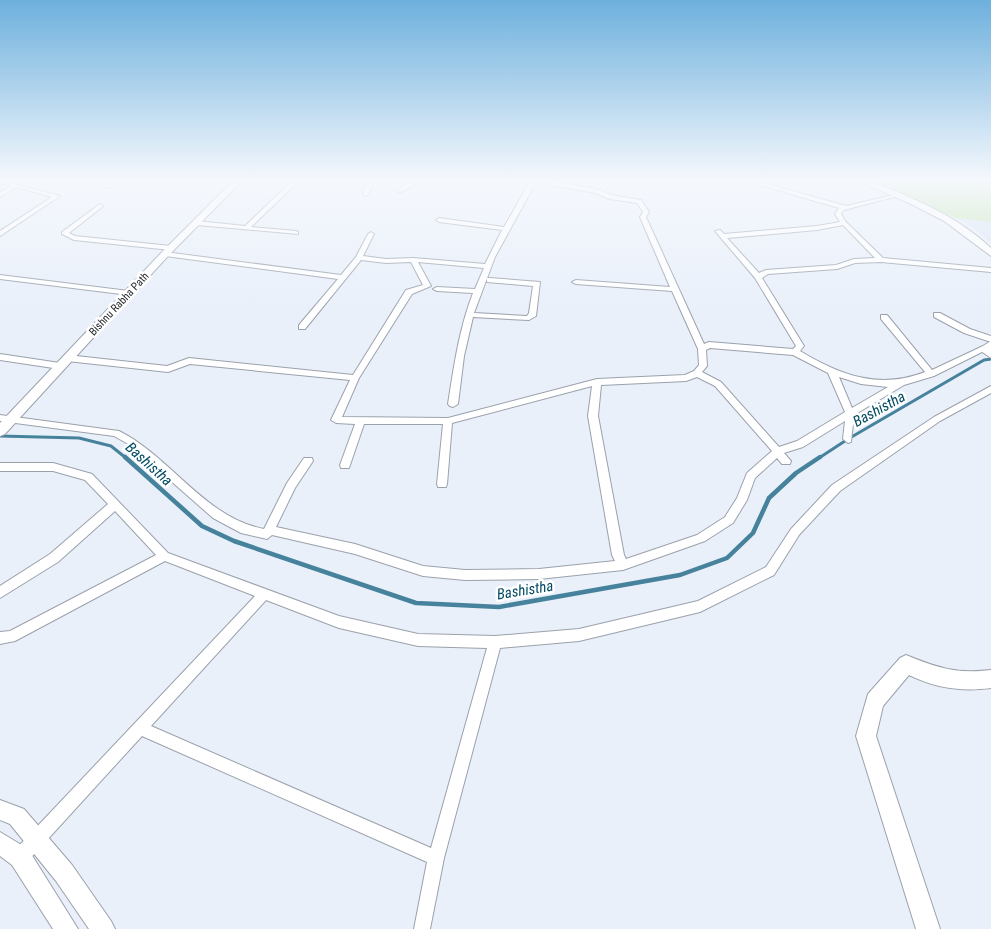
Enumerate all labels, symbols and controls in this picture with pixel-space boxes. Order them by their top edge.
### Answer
street label: Bishnu Rabha Path [86,270,152,338]
water label: Bashistha [850,387,908,431]
water label: Bashistha [122,438,176,490]
water label: Bashistha [496,577,555,603]

